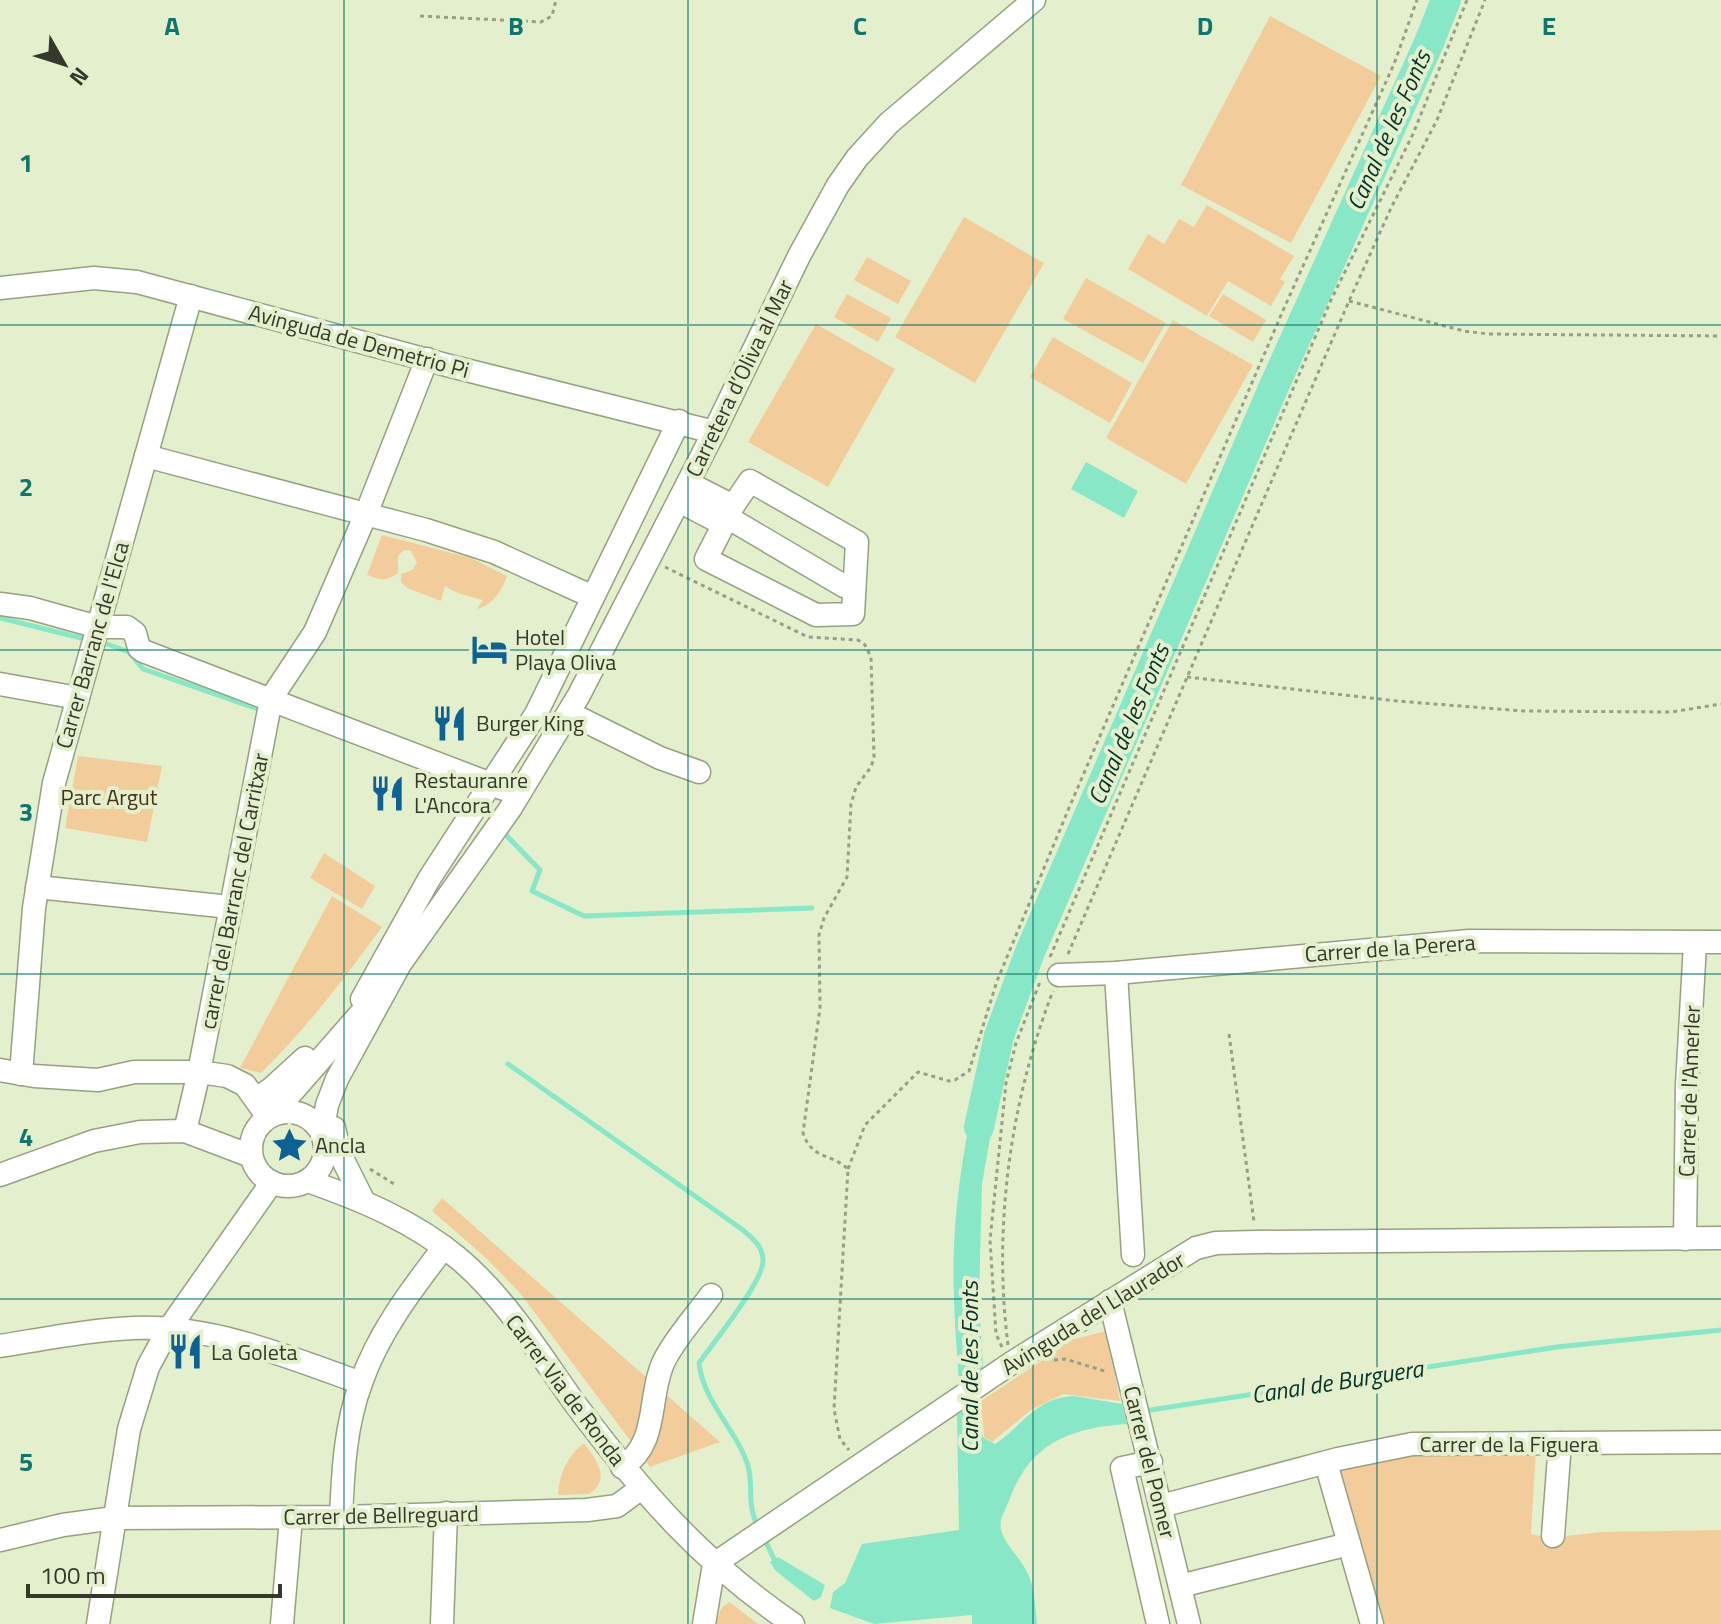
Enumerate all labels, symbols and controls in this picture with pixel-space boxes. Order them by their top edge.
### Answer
text: A [164,6,180,45]
text: B [508,6,524,45]
text: C [853,6,867,45]
text: D [1197,6,1213,45]
text: E [1542,6,1556,45]
north arrow [24,24,104,104]
water label: Canal de les Fonts [1337,43,1440,216]
text: N [62,60,98,93]
text: 1 [19,143,33,182]
street label: Carretera d’Oliva al Mar [676,273,802,483]
street label: Avinguda de Demetrio Pi [245,295,473,387]
text: 2 [19,467,33,506]
street label: Carrer Barranc de l'Elca [46,538,138,752]
place label: Hotel Playa Oliva [515,620,616,679]
hotel icon: Hotel Playa Oliva [470,631,508,669]
water label: Canal de les Fonts [1078,637,1179,810]
restaurant icon: Burger King [431,704,469,742]
place label: Burger King [476,706,584,740]
street label: carrer del Barranc del Carritxar [191,750,278,1032]
place label: Restauranre L'Ancora [414,763,528,822]
restaurant icon: Restauranre L'Ancora [369,774,407,812]
park label: Parc Argut [60,780,158,814]
text: 3 [19,792,33,831]
street label: Carrer de la Perera [1303,925,1477,971]
street label: Carrer de l'Amerler [1669,1004,1709,1177]
text: 4 [19,1117,33,1156]
place icon: Ancla [270,1126,308,1164]
place label: Ancla [315,1128,366,1162]
street label: Avinguda del Llaurador [995,1242,1192,1383]
water label: Canal de les Fonts [951,1280,987,1453]
street label: Carrer Via de Ronda [498,1307,634,1473]
restaurant icon: La Goleta [166,1333,204,1371]
place label: La Goleta [211,1335,297,1369]
water label: Canal de Burguera [1249,1349,1427,1412]
street label: Carrer del Pomer [1115,1382,1185,1542]
street label: Carrer de la Figuera [1419,1427,1599,1461]
text: 5 [19,1442,33,1481]
street label: Carrer de Bellreguard [283,1496,479,1534]
scale bar [28,1548,280,1598]
text: 100 m [40,1557,106,1593]

